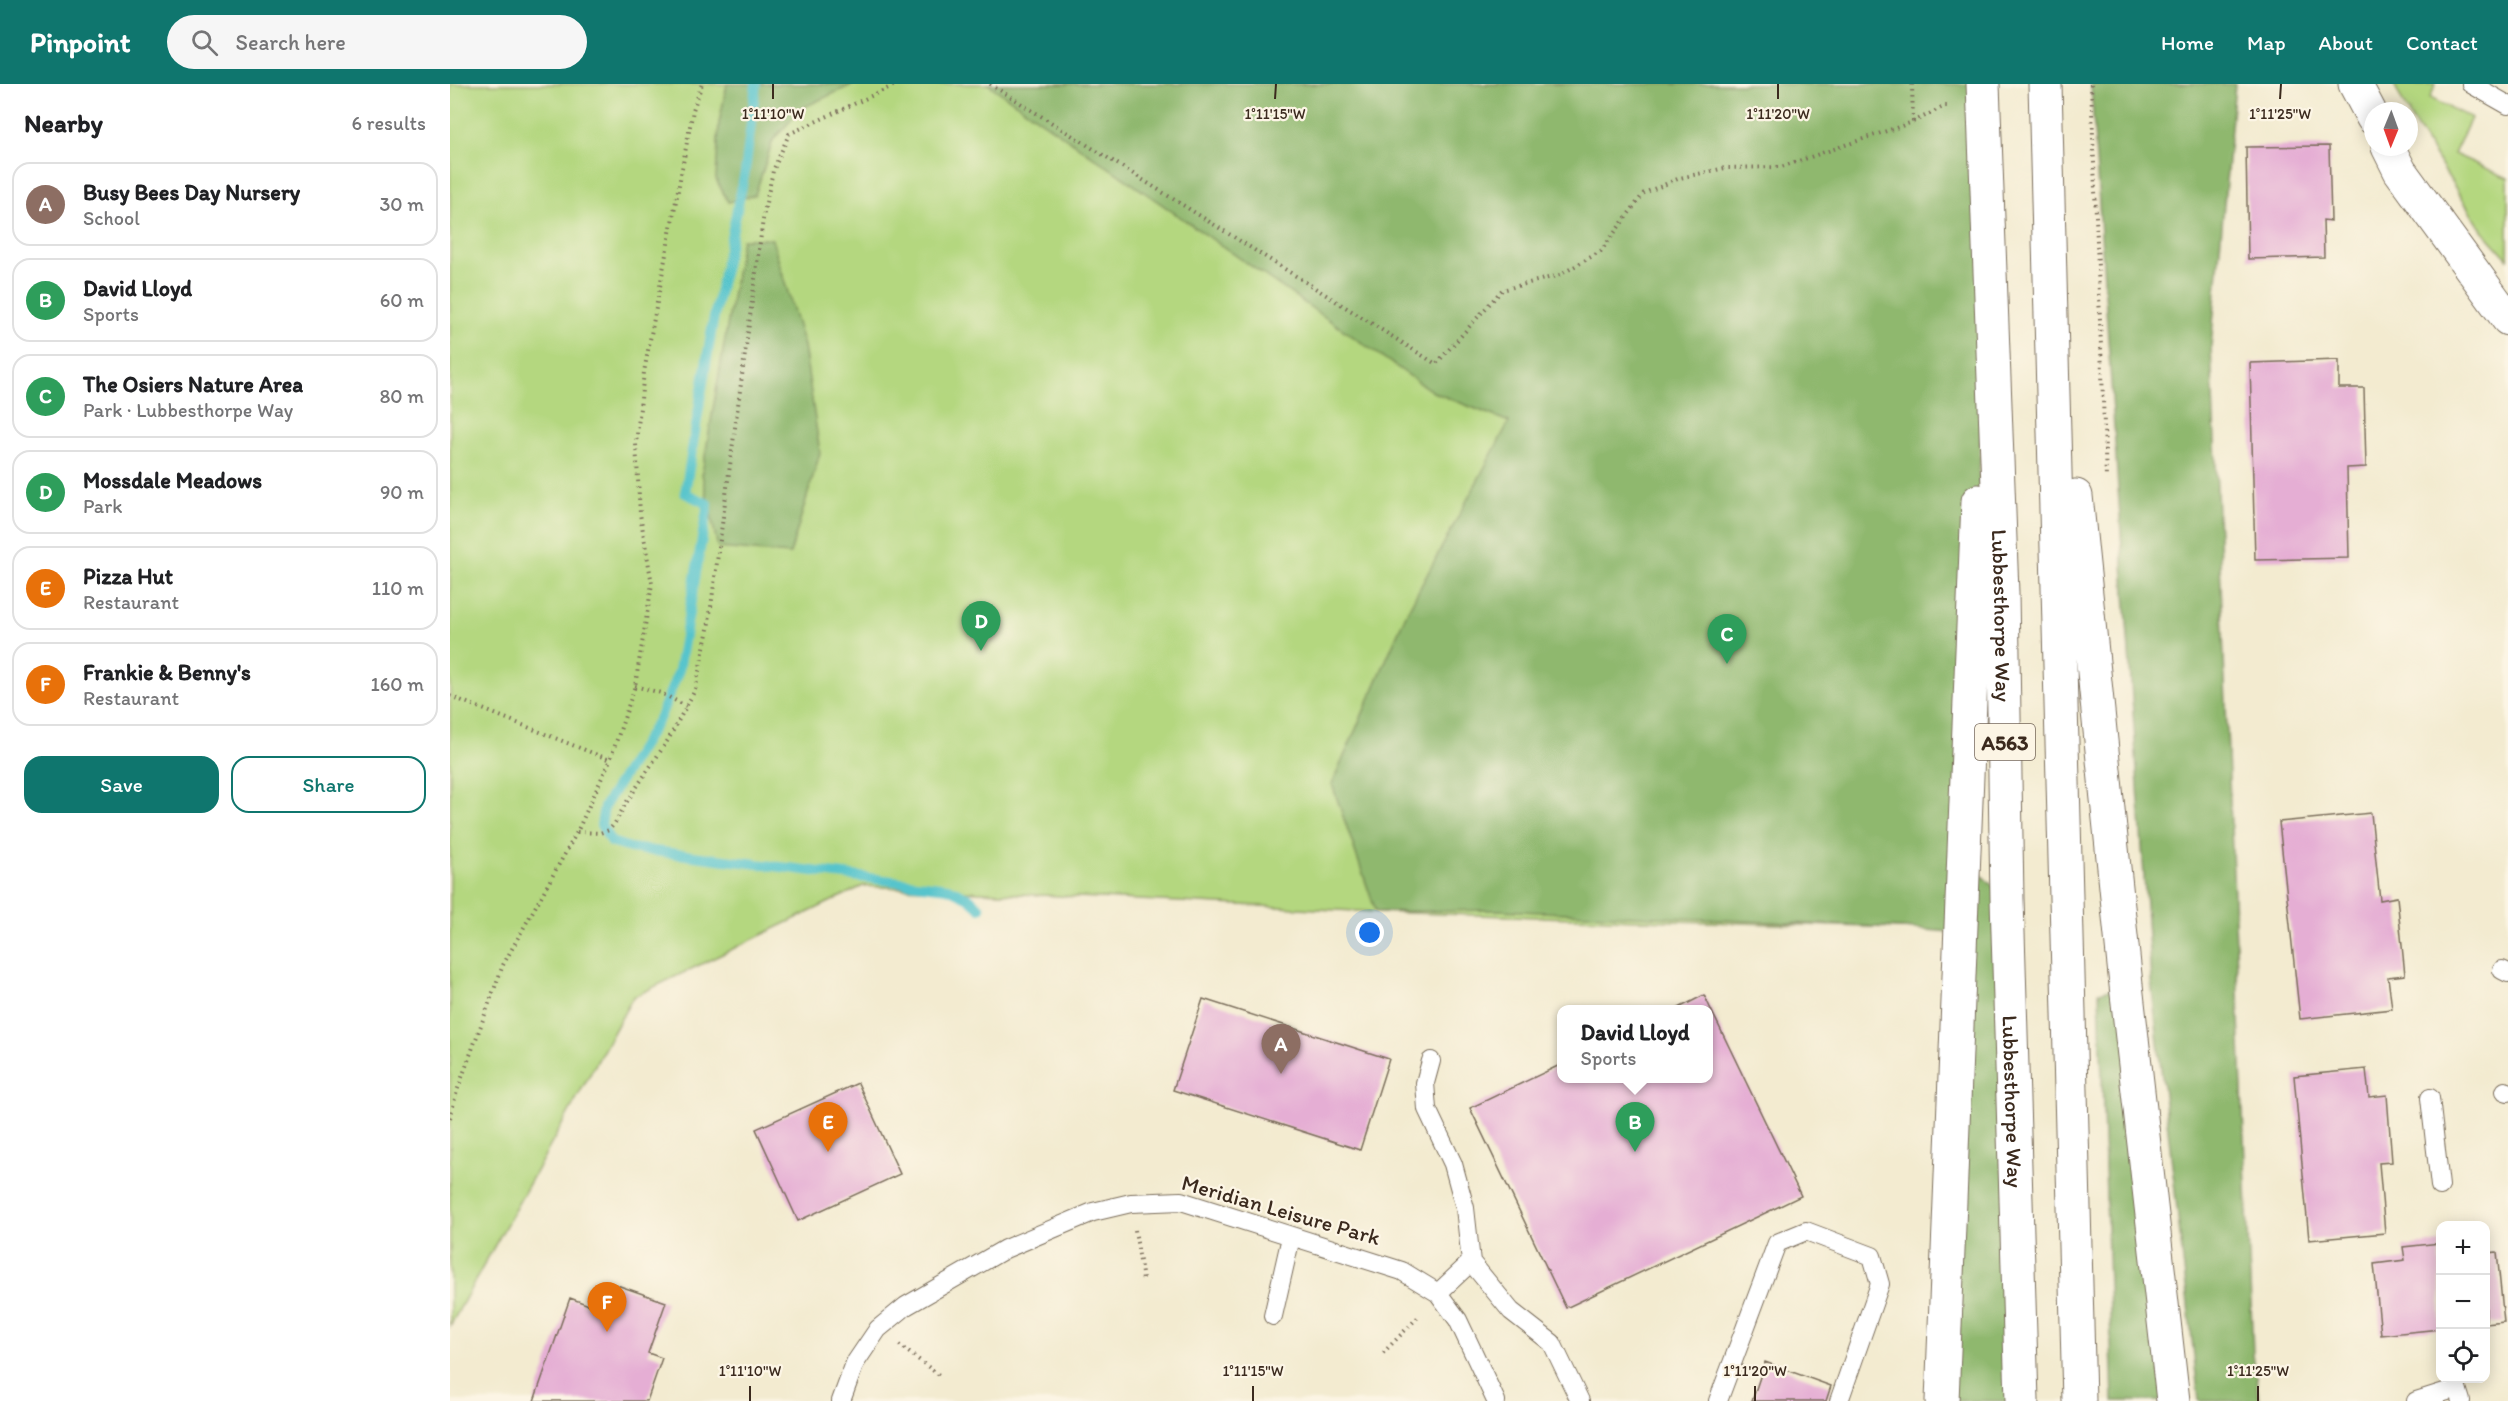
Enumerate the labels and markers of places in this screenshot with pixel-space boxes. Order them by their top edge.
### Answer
pin: D [962,602,1000,651]
pin: C [1708,614,1746,664]
pin: A [1262,1024,1300,1074]
pin: E [808,1102,848,1152]
pin: B [1616,1102,1654,1152]
pin: F [588,1282,626,1332]

